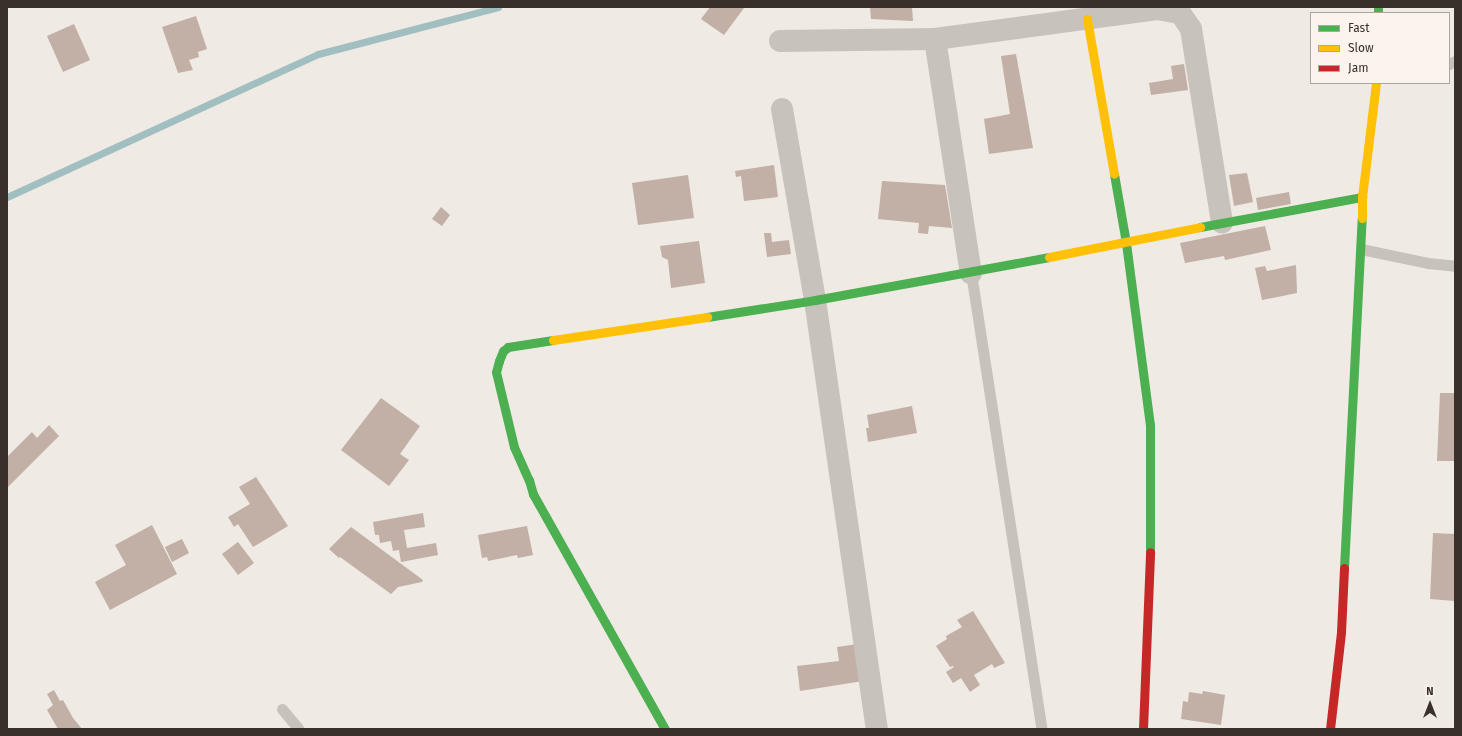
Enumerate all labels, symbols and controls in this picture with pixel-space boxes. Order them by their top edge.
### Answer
legend [1310,12,1450,84]
text: Fast [1348,21,1370,35]
text: Slow [1348,41,1374,55]
text: Jam [1348,61,1368,75]
north arrow [1410,684,1450,724]
text: N [1426,685,1434,698]

